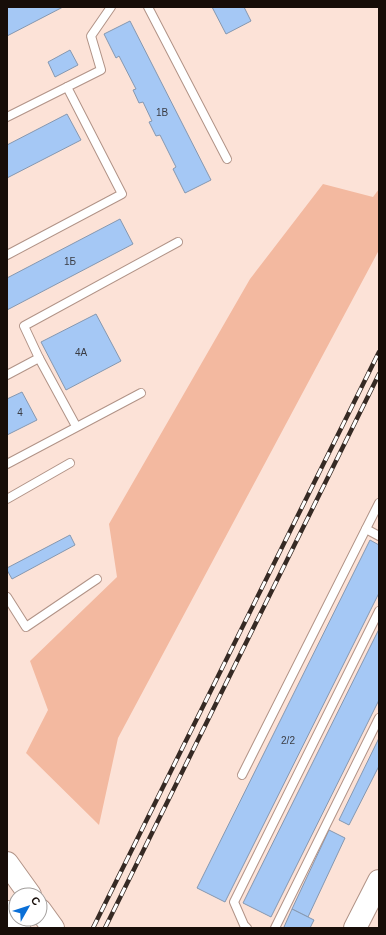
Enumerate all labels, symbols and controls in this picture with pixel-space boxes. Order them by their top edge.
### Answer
house number: 1В [156,107,168,118]
house number: 1Б [64,256,76,267]
house number: 4А [75,347,87,358]
house number: 4 [17,407,23,418]
house number: 2/2 [281,735,295,746]
north arrow [8,887,48,927]
text: С [29,894,43,908]

